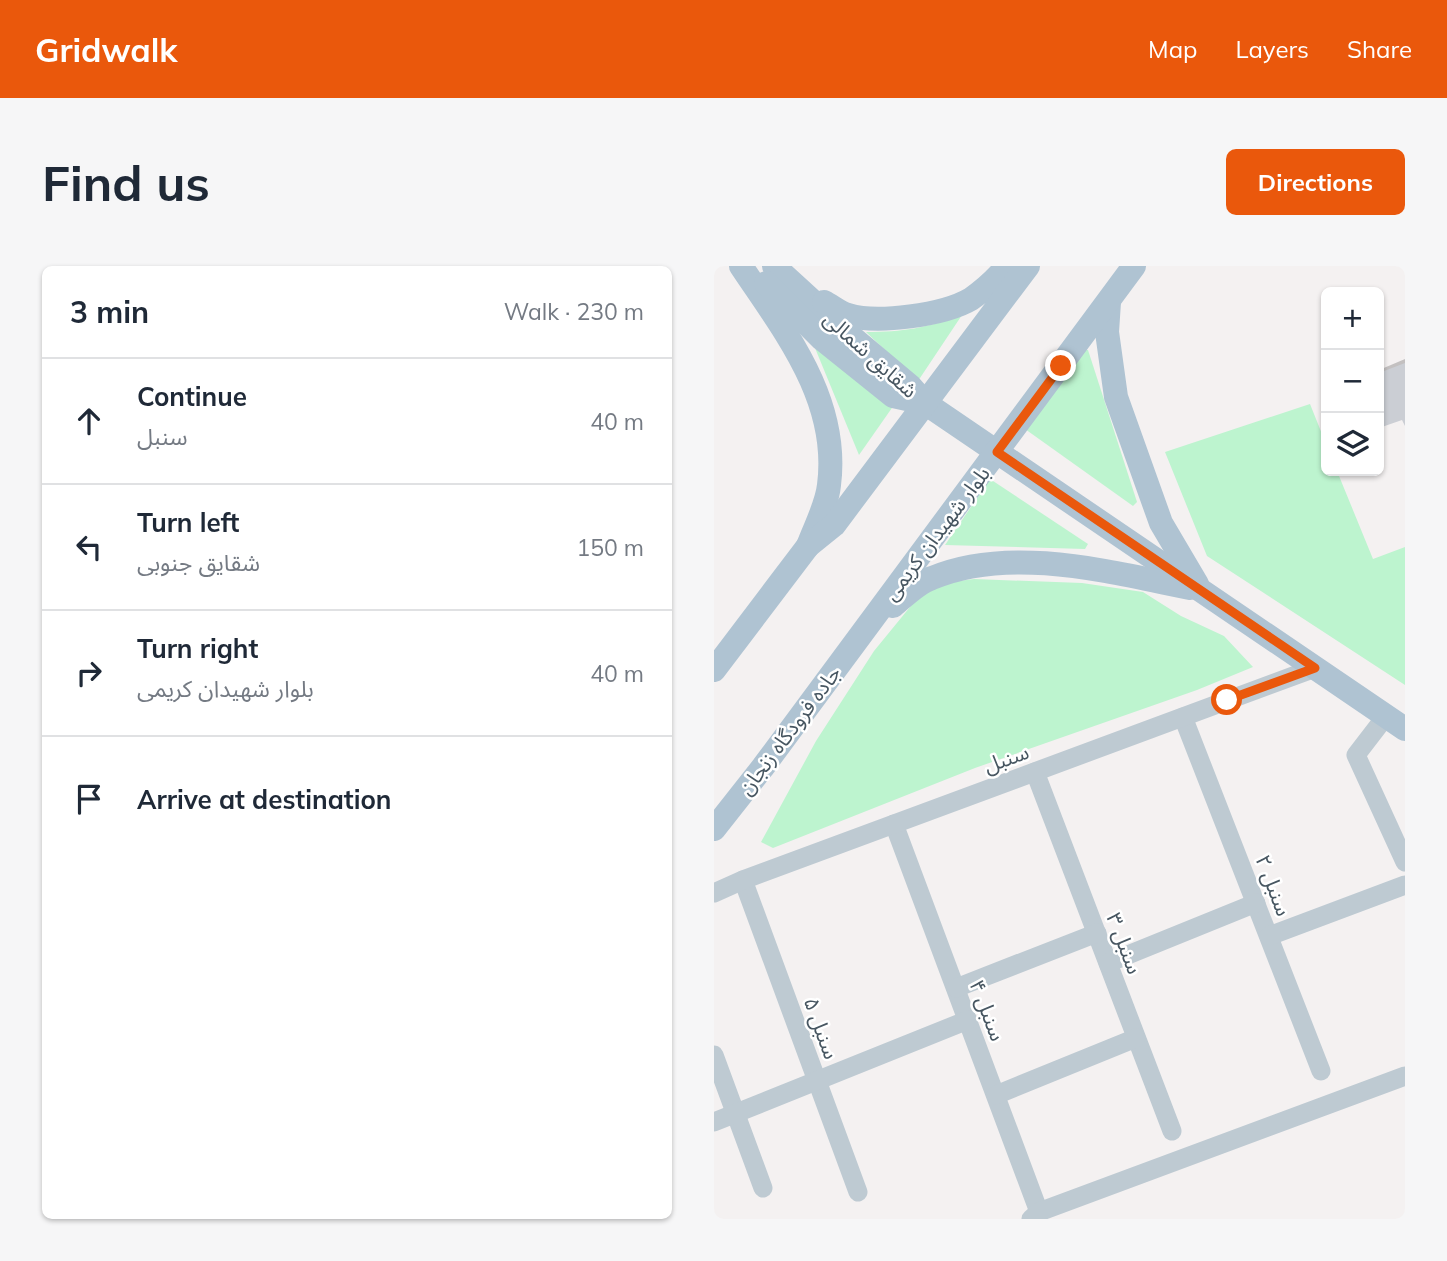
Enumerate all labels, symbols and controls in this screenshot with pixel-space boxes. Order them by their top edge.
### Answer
text: Gridwalk [35,29,178,70]
text: Map [1148,34,1197,64]
text: Layers [1235,34,1309,64]
text: Share [1347,34,1412,64]
button: Directions [1226,149,1405,215]
text: Find us [42,152,210,213]
map controls [1321,287,1384,476]
button: + [1321,287,1384,350]
text: 3 min [70,293,149,331]
text: Walk · 230 m [504,297,644,326]
street label: شقایق شمالی [818,305,923,404]
route end [1045,350,1076,381]
button: − [1321,350,1384,413]
text: Continue [137,380,247,413]
icon: ahead [70,402,108,440]
text: 40 m [590,407,644,436]
button: layers [1321,413,1384,476]
text: سنبل [137,422,188,451]
street label: بلوار شهیدان کریمی [877,461,995,605]
text: Turn left [137,506,239,539]
icon: left [70,528,108,566]
text: 150 m [576,533,644,562]
text: شقایق جنوبی [137,548,260,577]
text: Turn right [137,632,258,665]
icon: right [70,654,108,692]
text: 40 m [590,659,644,688]
street label: جاده فرودگاه زنجان [732,660,846,800]
text: بلوار شهیدان کریمی [137,674,314,703]
route start [1211,684,1242,715]
street label: سنبل [980,738,1032,778]
icon: arrive [70,780,108,818]
text: Arrive at destination [137,783,392,816]
street label: سنبل ۲ [1250,851,1298,919]
street label: سنبل ۳ [1101,909,1149,977]
street label: سنبل ۴ [964,976,1012,1044]
street label: سنبل ۵ [799,994,845,1062]

